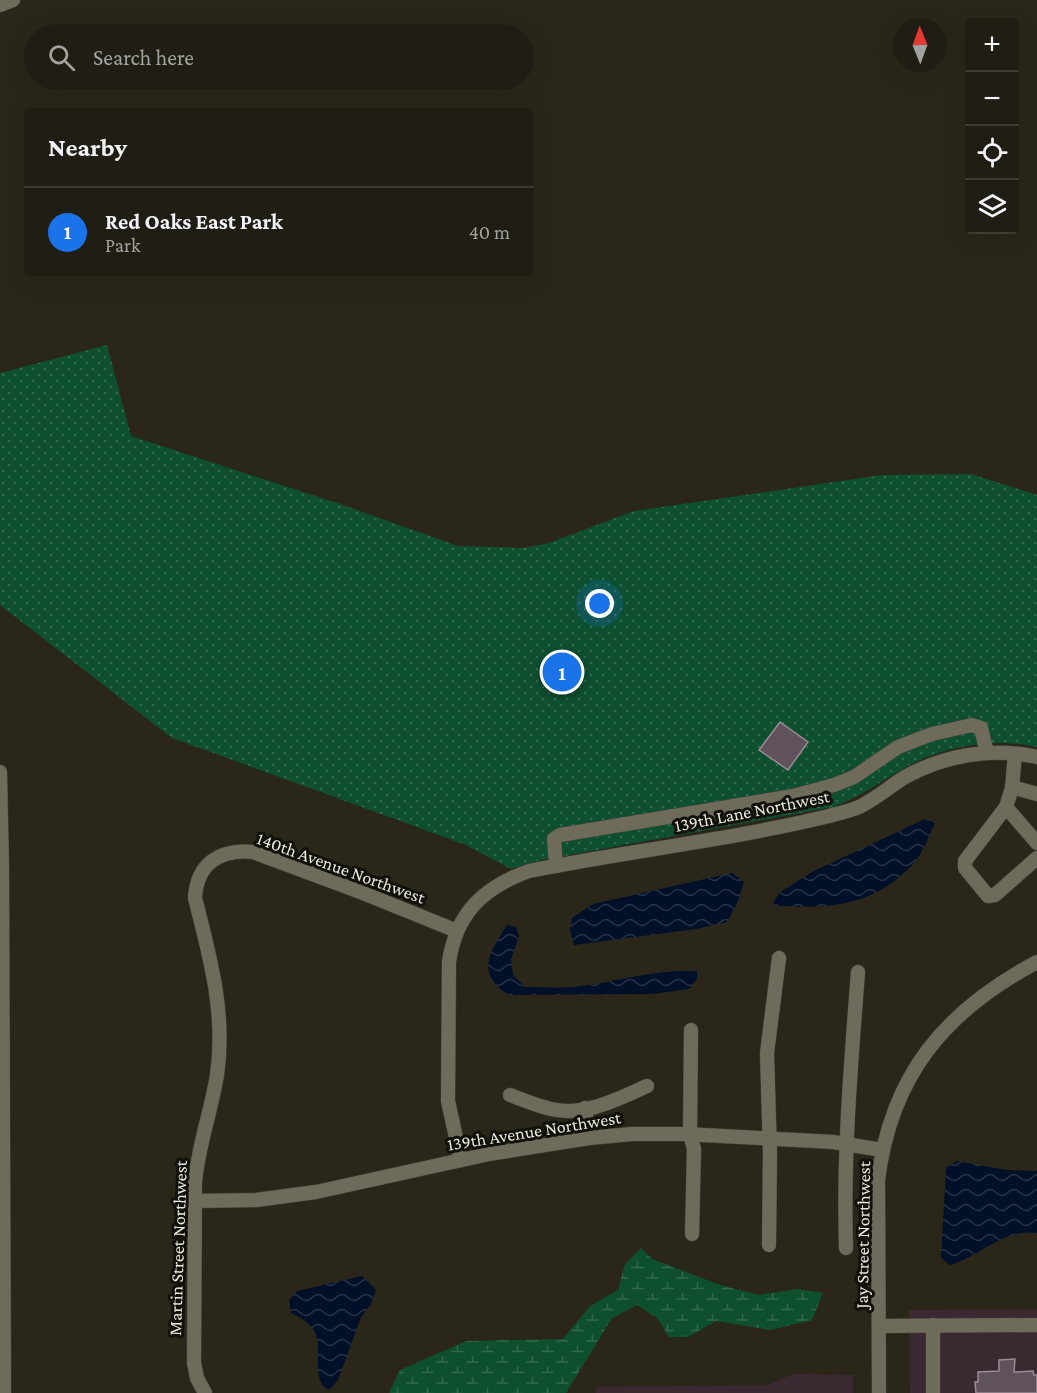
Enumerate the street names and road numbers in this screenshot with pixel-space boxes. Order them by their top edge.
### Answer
street label: 139th Lane Northwest [673,786,832,836]
street label: 140th Avenue Northwest [254,828,429,908]
street label: 139th Avenue Northwest [446,1107,623,1155]
street label: Martin Street Northwest [165,1159,191,1336]
street label: Jay Street Northwest [852,1160,874,1311]

